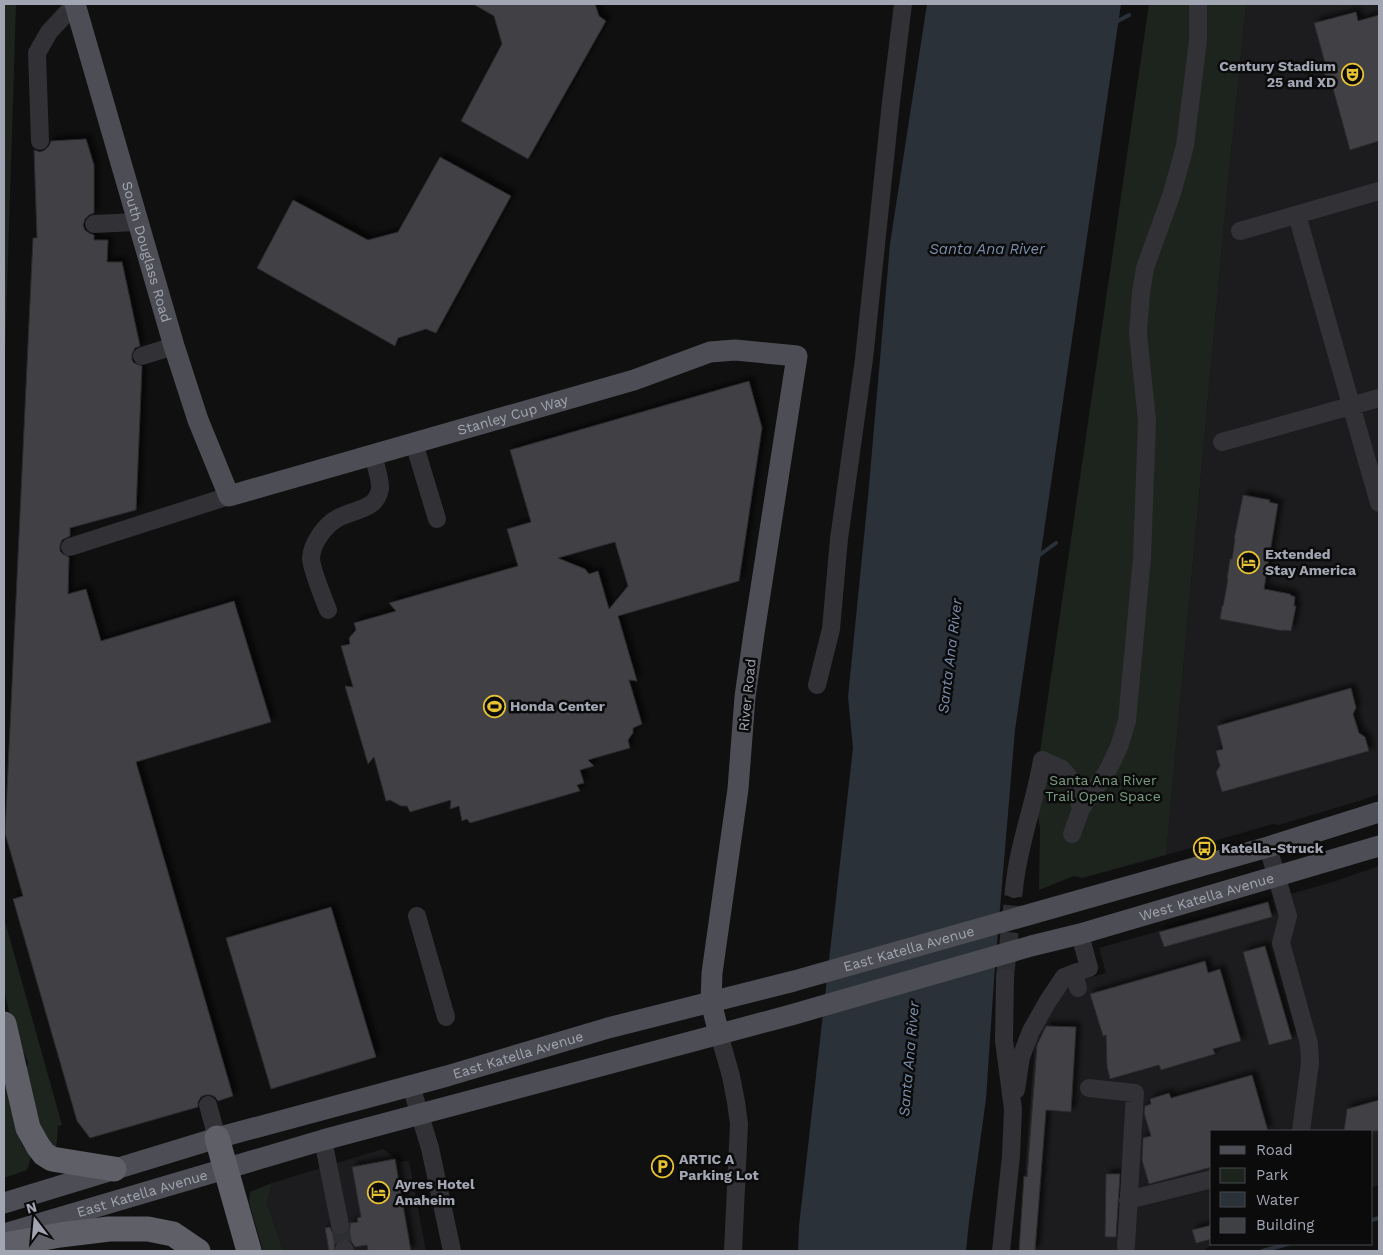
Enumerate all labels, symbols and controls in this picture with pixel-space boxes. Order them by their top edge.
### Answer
place label: Century Stadium 25 and XD [1219,58,1336,90]
theatre icon: Century Stadium 25 and XD [1340,62,1364,86]
street label: South Douglass Road [119,179,175,324]
water label: Santa Ana River [929,240,1046,258]
street label: Stanley Cup Way [456,391,571,438]
place label: Extended Stay America [1265,546,1357,578]
hotel icon: Extended Stay America [1237,550,1261,574]
water label: Santa Ana River [934,596,966,715]
street label: River Road [735,658,759,732]
sports icon: Honda Center [482,694,506,718]
place label: Honda Center [510,698,605,714]
park label: Santa Ana River Trail Open Space [1045,772,1161,804]
bus stop icon: Katella-Struck [1193,836,1217,860]
place label: Katella-Struck [1221,840,1324,856]
street label: West Katella Avenue [1137,869,1276,924]
street label: East Katella Avenue [841,922,976,975]
water label: Santa Ana River [895,999,923,1117]
street label: East Katella Avenue [451,1028,585,1082]
legend [1210,1130,1373,1245]
text: Road [1256,1141,1293,1159]
place label: ARTIC A Parking Lot [679,1151,759,1183]
parking icon: ARTIC A Parking Lot [651,1155,675,1179]
street label: East Katella Avenue [75,1166,209,1220]
text: Park [1256,1166,1289,1184]
place label: Ayres Hotel Anaheim [395,1176,475,1208]
hotel icon: Ayres Hotel Anaheim [367,1180,391,1204]
text: Water [1256,1191,1299,1209]
north arrow [10,1195,60,1245]
text: N [24,1198,39,1217]
text: Building [1256,1216,1314,1234]

